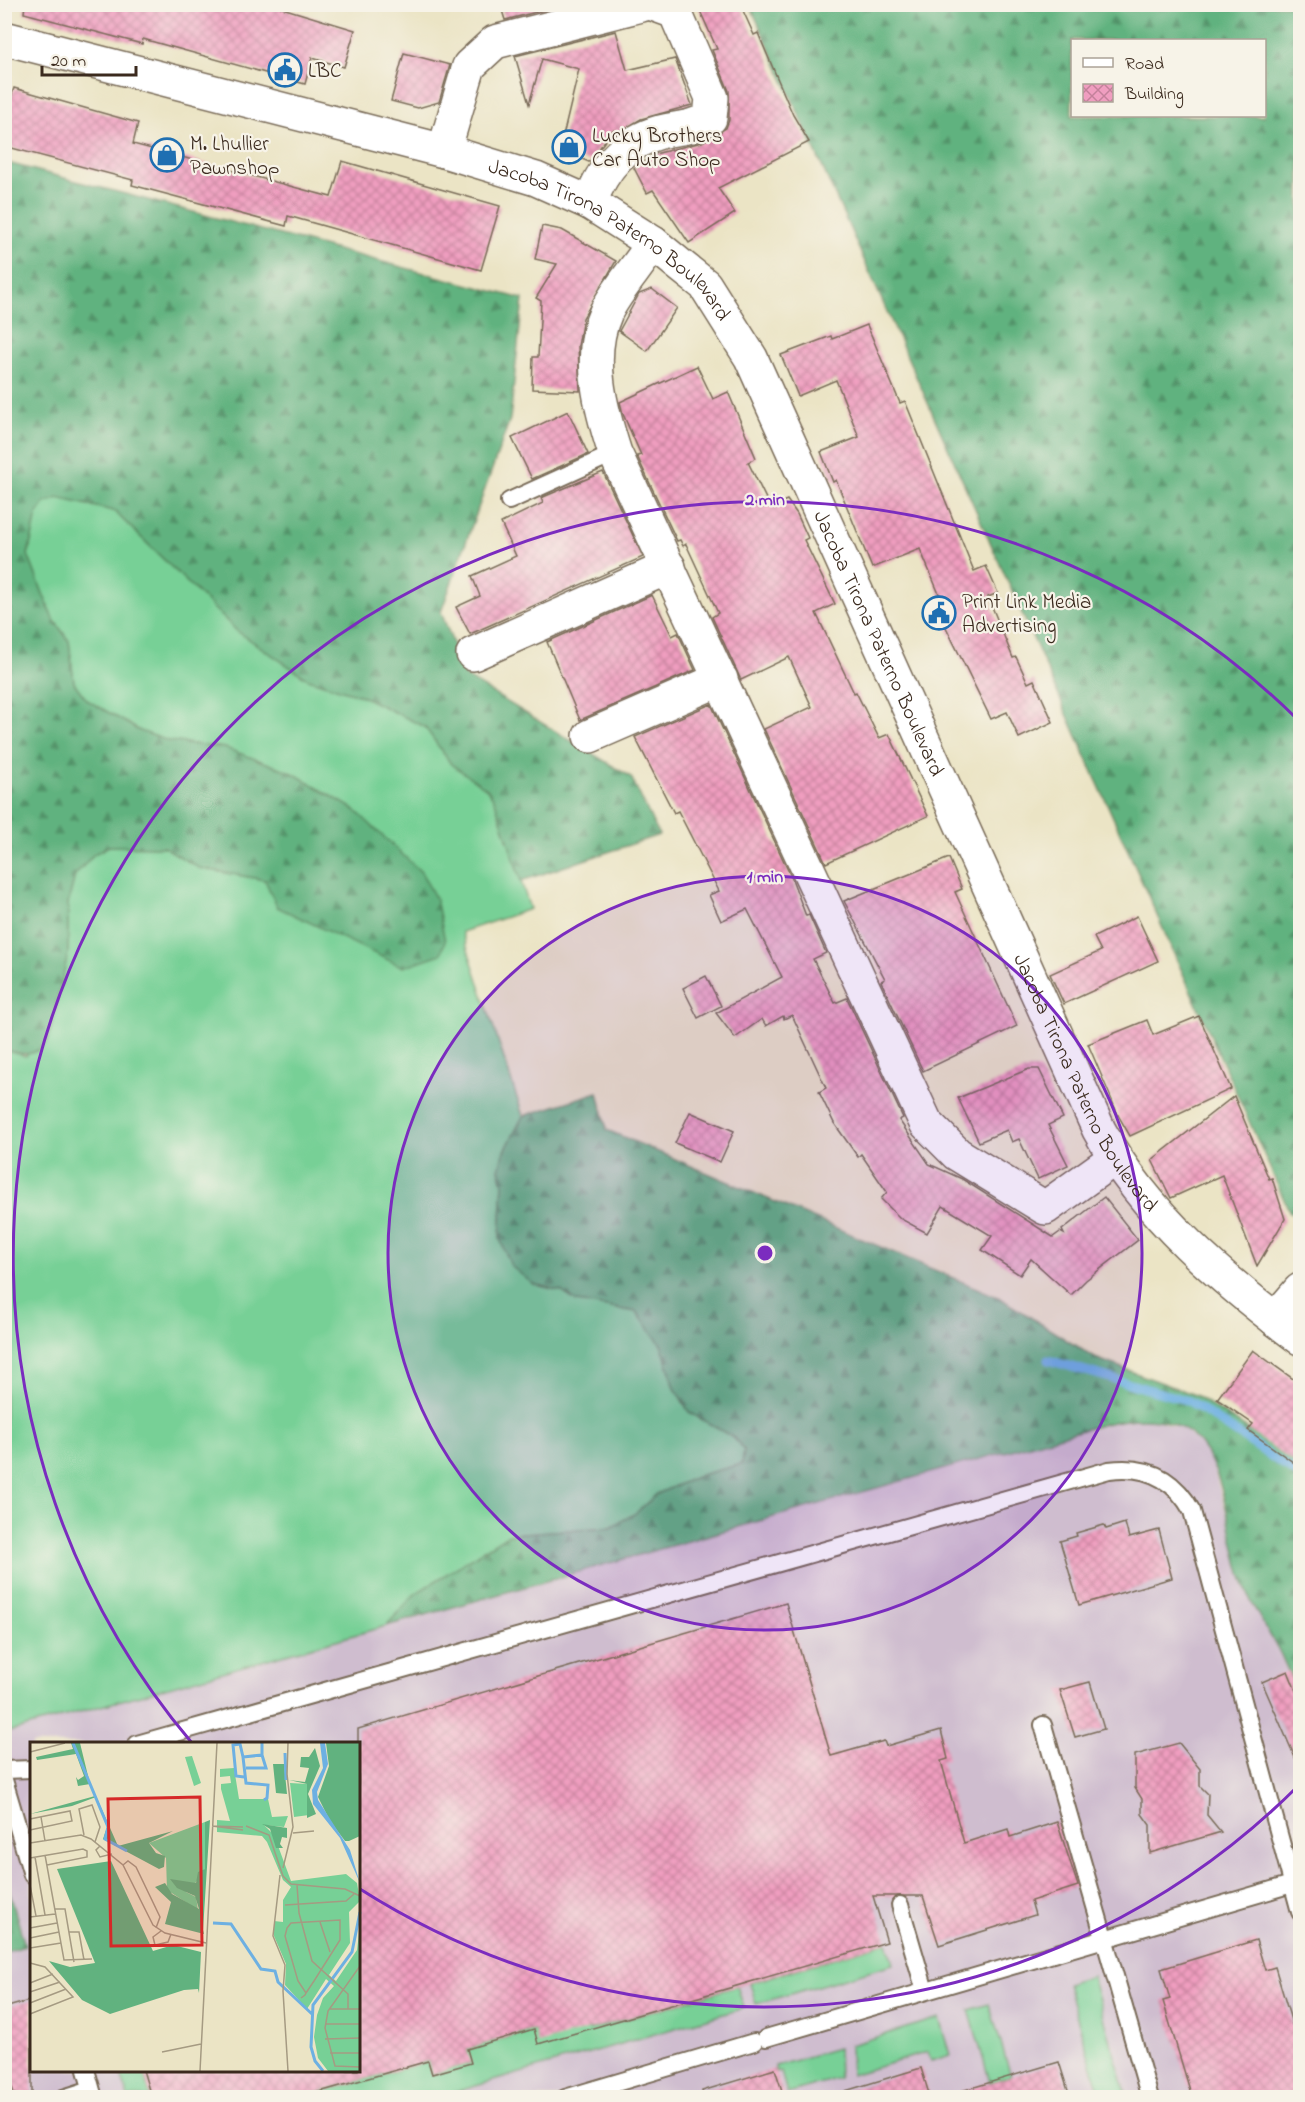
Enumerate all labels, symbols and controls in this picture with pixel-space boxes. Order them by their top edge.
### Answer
scale bar [42,39,136,77]
legend [1071,39,1266,117]
text: 20 m [51,49,86,75]
public building icon: LBC [267,52,303,88]
text: Road [1125,52,1164,78]
place label: LBC [308,57,341,87]
text: Building [1124,82,1184,109]
place label: Lucky Brothers Car Auto Shop [592,122,722,176]
shop icon: Lucky Brothers Car Auto Shop [551,129,587,165]
place label: M. Lhullier Pawnshop [190,130,279,184]
shop icon: M. Lhullier Pawnshop [149,137,185,173]
street label: Jacoba Tirona Paterno Boulevard [484,152,737,327]
text: 2 min [744,488,785,514]
street label: Jacoba Tirona Paterno Boulevard [805,506,951,782]
place label: Print Link Media Advertising [962,588,1091,644]
public building icon: Print Link Media Advertising [921,595,957,631]
text: 1 min [747,865,783,891]
street label: Jacoba Tirona Paterno Boulevard [1004,949,1164,1220]
centre of rings [755,1243,775,1263]
inset map [30,1742,360,2072]

